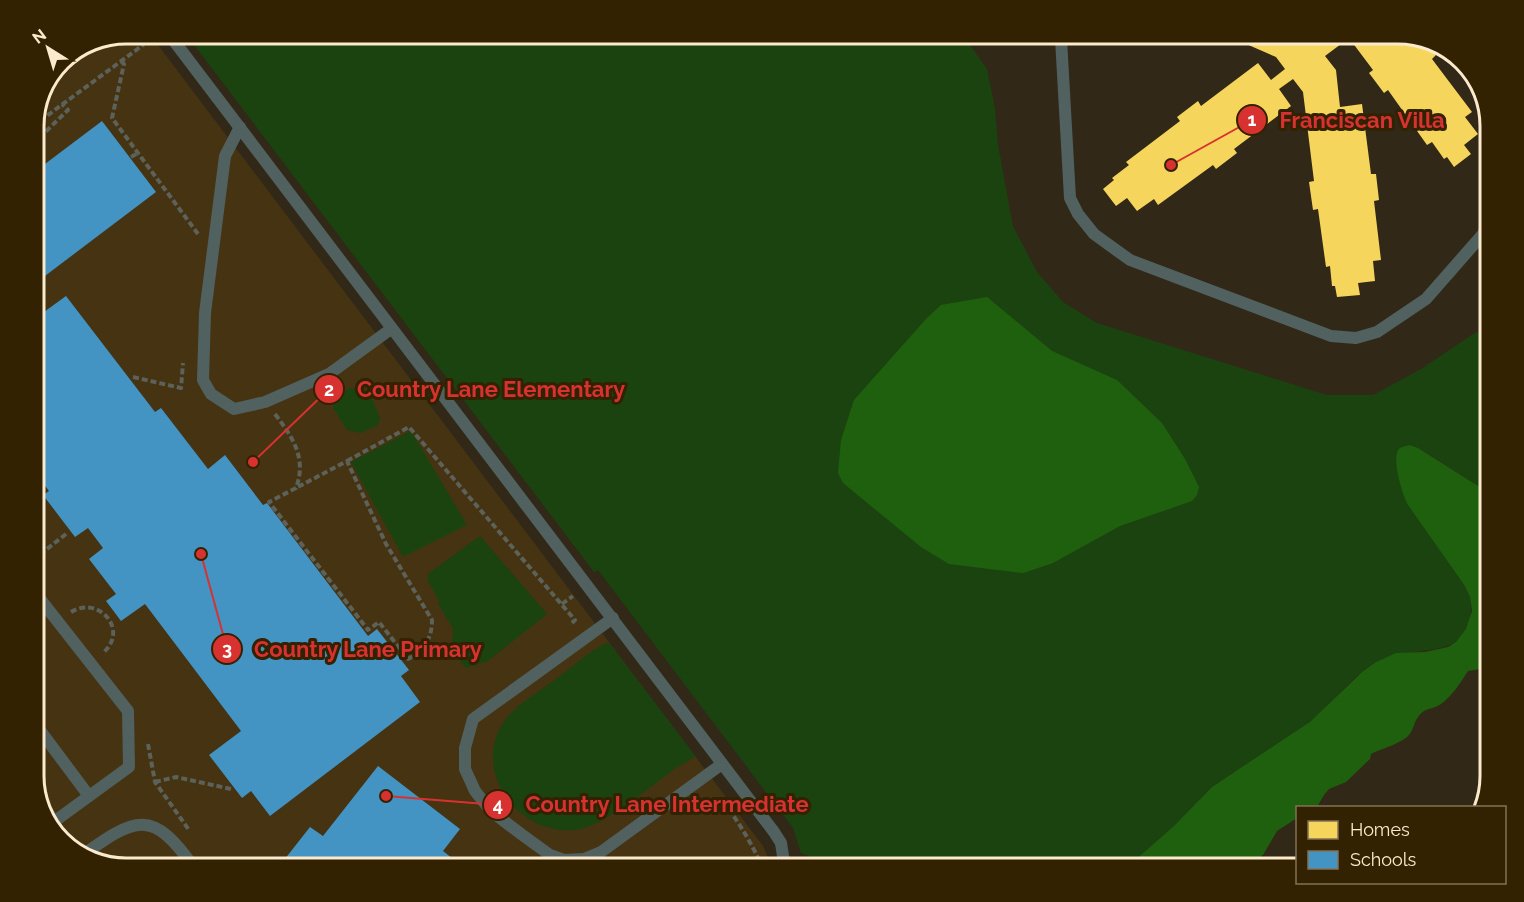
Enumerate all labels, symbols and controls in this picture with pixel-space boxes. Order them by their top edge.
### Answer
north arrow [18,18,78,78]
text: N [29,25,50,48]
callout: Franciscan Villa [1237,100,1457,140]
text: Franciscan Villa [1279,107,1445,133]
text: 1 [1248,109,1257,130]
callout: Country Lane Elementary [314,369,637,409]
text: Country Lane Elementary [357,376,625,402]
text: 2 [324,379,334,400]
callout: Country Lane Primary [212,629,495,669]
text: Country Lane Primary [254,636,482,662]
text: 3 [222,638,232,659]
callout: Country Lane Intermediate [483,785,820,825]
text: Country Lane Intermediate [525,791,809,817]
text: 4 [493,794,503,815]
legend [1296,806,1506,884]
text: Homes [1350,819,1410,840]
text: Schools [1350,849,1417,870]

